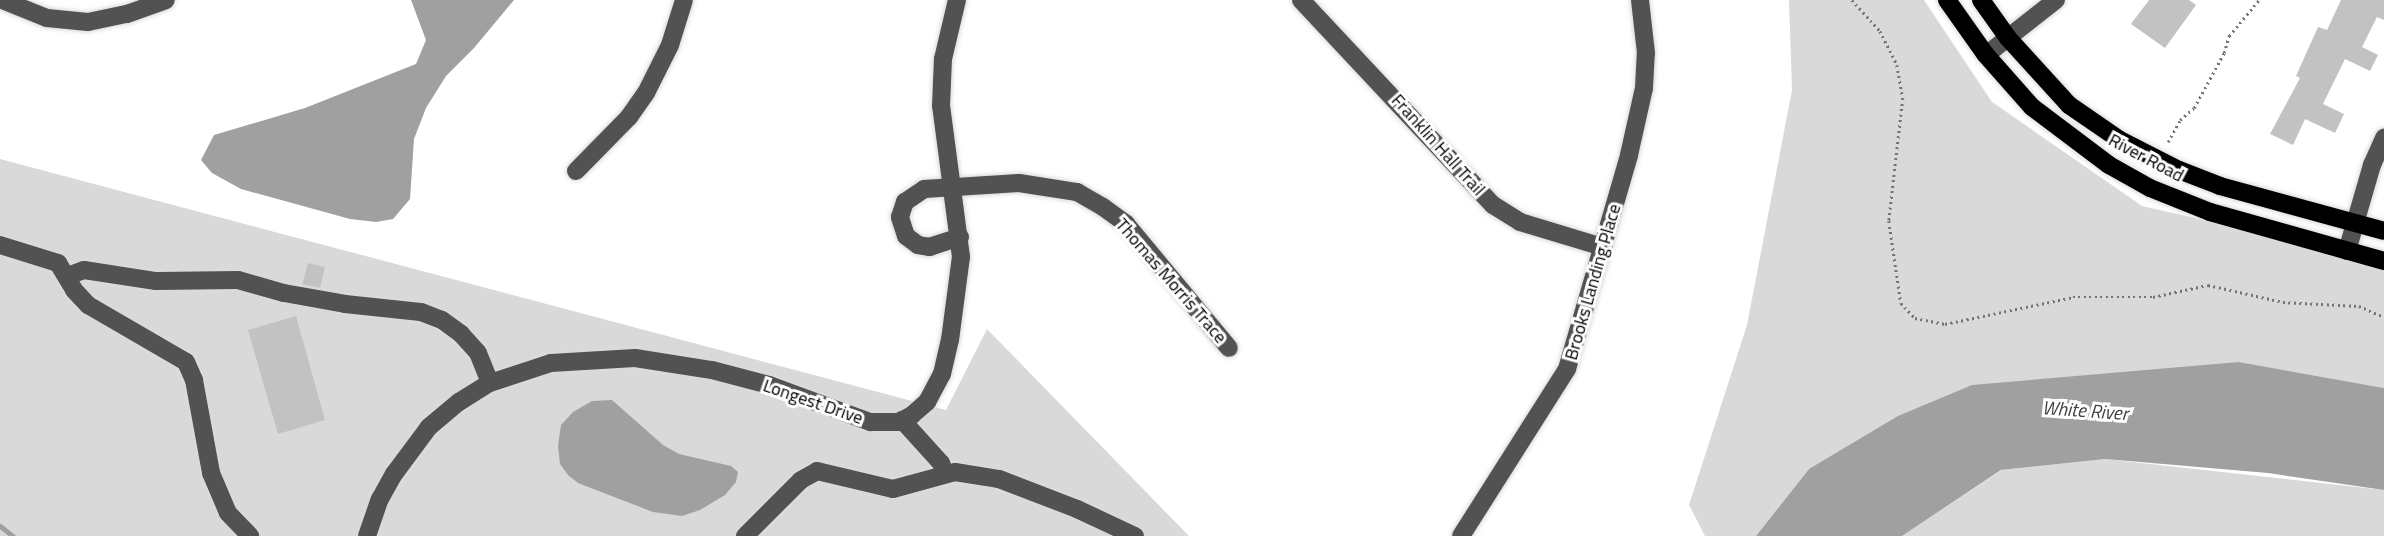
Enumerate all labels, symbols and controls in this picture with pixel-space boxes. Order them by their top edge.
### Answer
street label: Franklin Hall Trail [1387,90,1489,200]
street label: River Road [2105,129,2187,187]
street label: Brooks Landing Place [1560,201,1626,363]
street label: Thomas Morris Trace [1111,214,1231,348]
street label: Longest Drive [760,375,866,429]
water label: White River [2041,396,2129,424]

